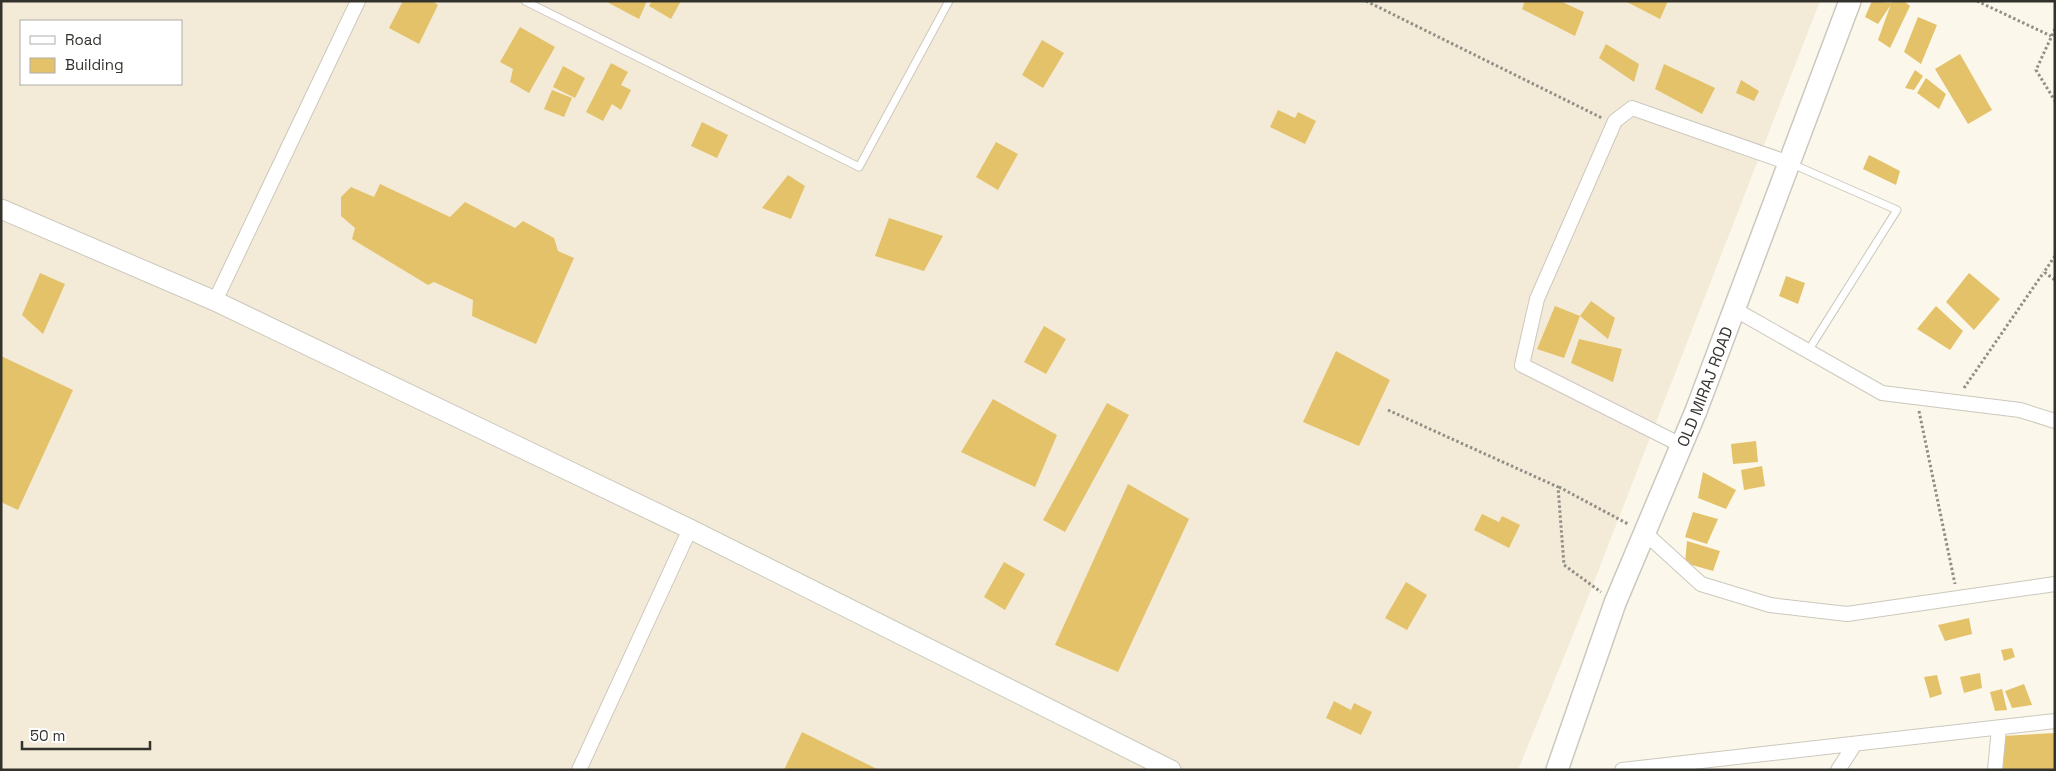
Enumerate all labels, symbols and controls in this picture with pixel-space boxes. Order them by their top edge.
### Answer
legend [20,20,182,85]
text: Road [65,30,102,49]
text: Building [65,55,124,74]
street label: OLD MIRAJ ROAD [1672,324,1738,450]
scale bar [22,718,150,750]
text: 50 m [30,726,65,745]

